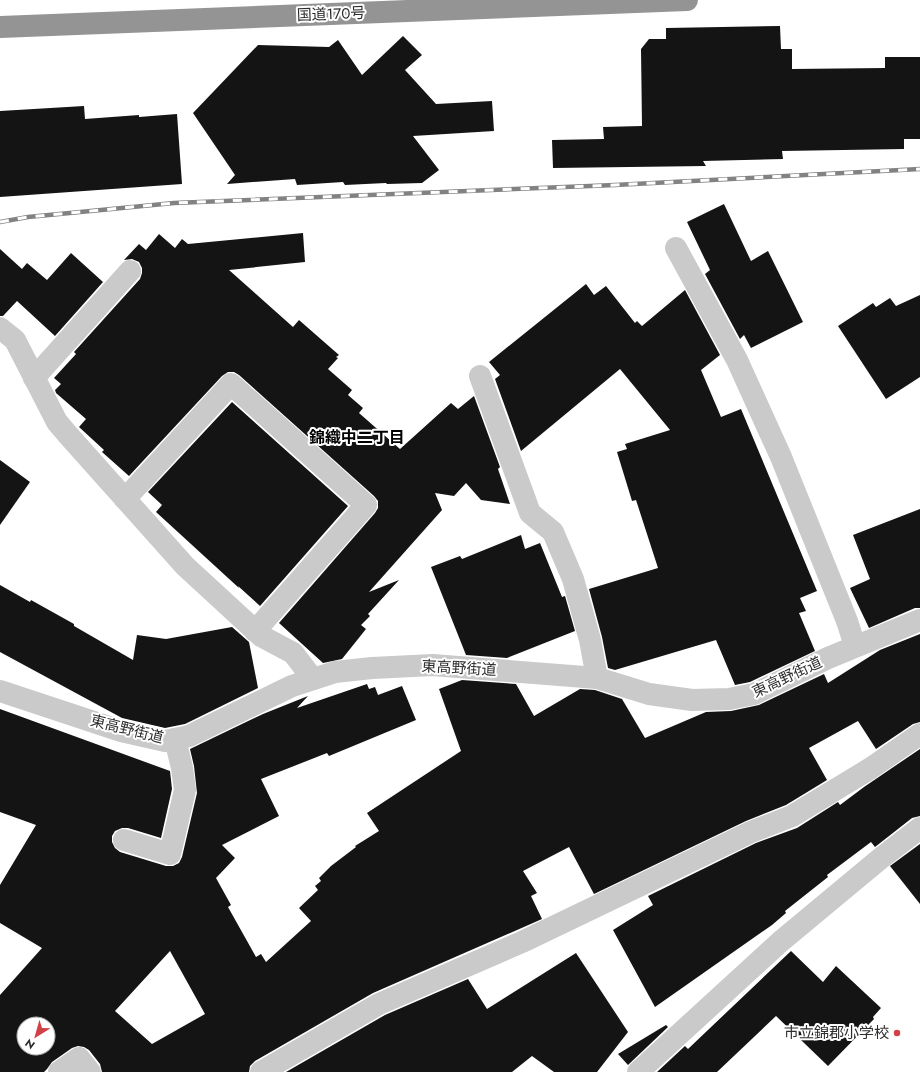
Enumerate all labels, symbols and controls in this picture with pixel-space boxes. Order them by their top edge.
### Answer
street label: 国道170号 [296,2,366,26]
district label: 錦織中二丁目 [309,426,405,449]
street label: 東高野街道 [748,651,826,703]
street label: 東高野街道 [421,655,497,681]
street label: 東高野街道 [88,709,166,749]
north arrow [16,1016,56,1056]
place label: 市立錦郡小学校 [784,1022,889,1044]
marker: 市立錦郡小学校 [892,1028,902,1038]
text: N [22,1035,38,1053]

